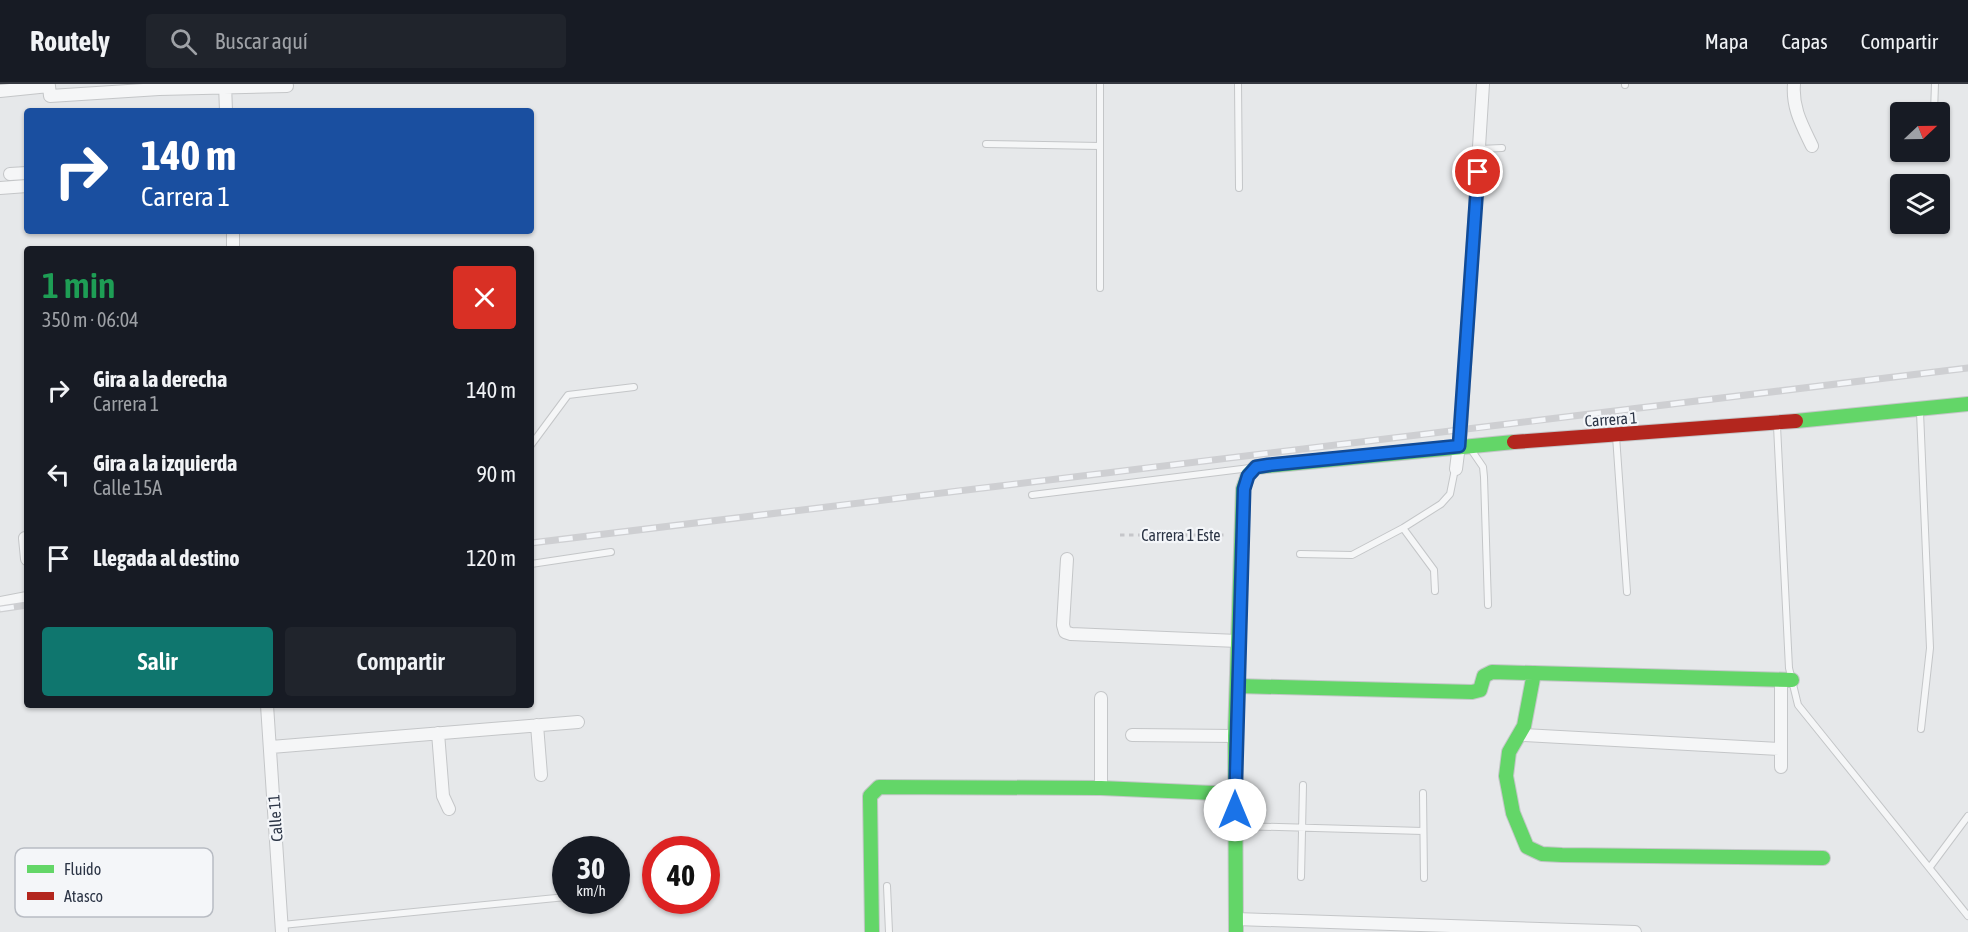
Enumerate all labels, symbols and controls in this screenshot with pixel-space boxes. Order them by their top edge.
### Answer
search box [146,14,566,68]
text: Routely [30,25,110,57]
icon: search [167,25,200,58]
text: Buscar aquí [215,28,308,54]
text: Mapa [1705,29,1748,53]
text: Capas [1781,29,1828,53]
text: Compartir [1861,29,1938,53]
north arrow [1890,102,1950,162]
map controls [1890,102,1950,234]
text: 140 m [141,131,236,179]
icon: right [42,132,120,210]
pin [1452,146,1503,197]
icon: arrive [1461,155,1494,188]
button: layers [1890,174,1950,234]
text: Carrera 1 [141,181,230,212]
text: 1 min [42,264,116,306]
button: close [453,266,516,329]
text: 350 m · 06:04 [42,308,139,331]
text: Gira a la derecha [93,366,227,392]
icon: right [42,374,75,407]
text: 140 m [466,377,516,403]
text: Carrera 1 [93,392,159,415]
street label: Carrera 1 [1584,408,1638,430]
text: Gira a la izquierda [93,450,237,476]
icon: left [42,458,75,491]
text: 90 m [476,461,516,487]
text: Calle 15A [93,476,162,499]
street label: Carrera 1 Este [1141,526,1221,544]
icon: arrive [42,542,75,575]
text: Llegada al destino [93,545,240,571]
text: 120 m [466,545,516,571]
button: Salir [42,627,273,696]
button: Compartir [285,627,516,696]
position arrow [1203,778,1267,842]
street label: Calle 11 [264,794,286,842]
speed limit sign: 40 [642,836,720,914]
legend [15,848,213,917]
text: 30 [577,851,605,885]
text: Fluido [64,860,101,878]
text: km/h [576,882,606,899]
text: Atasco [64,887,103,905]

